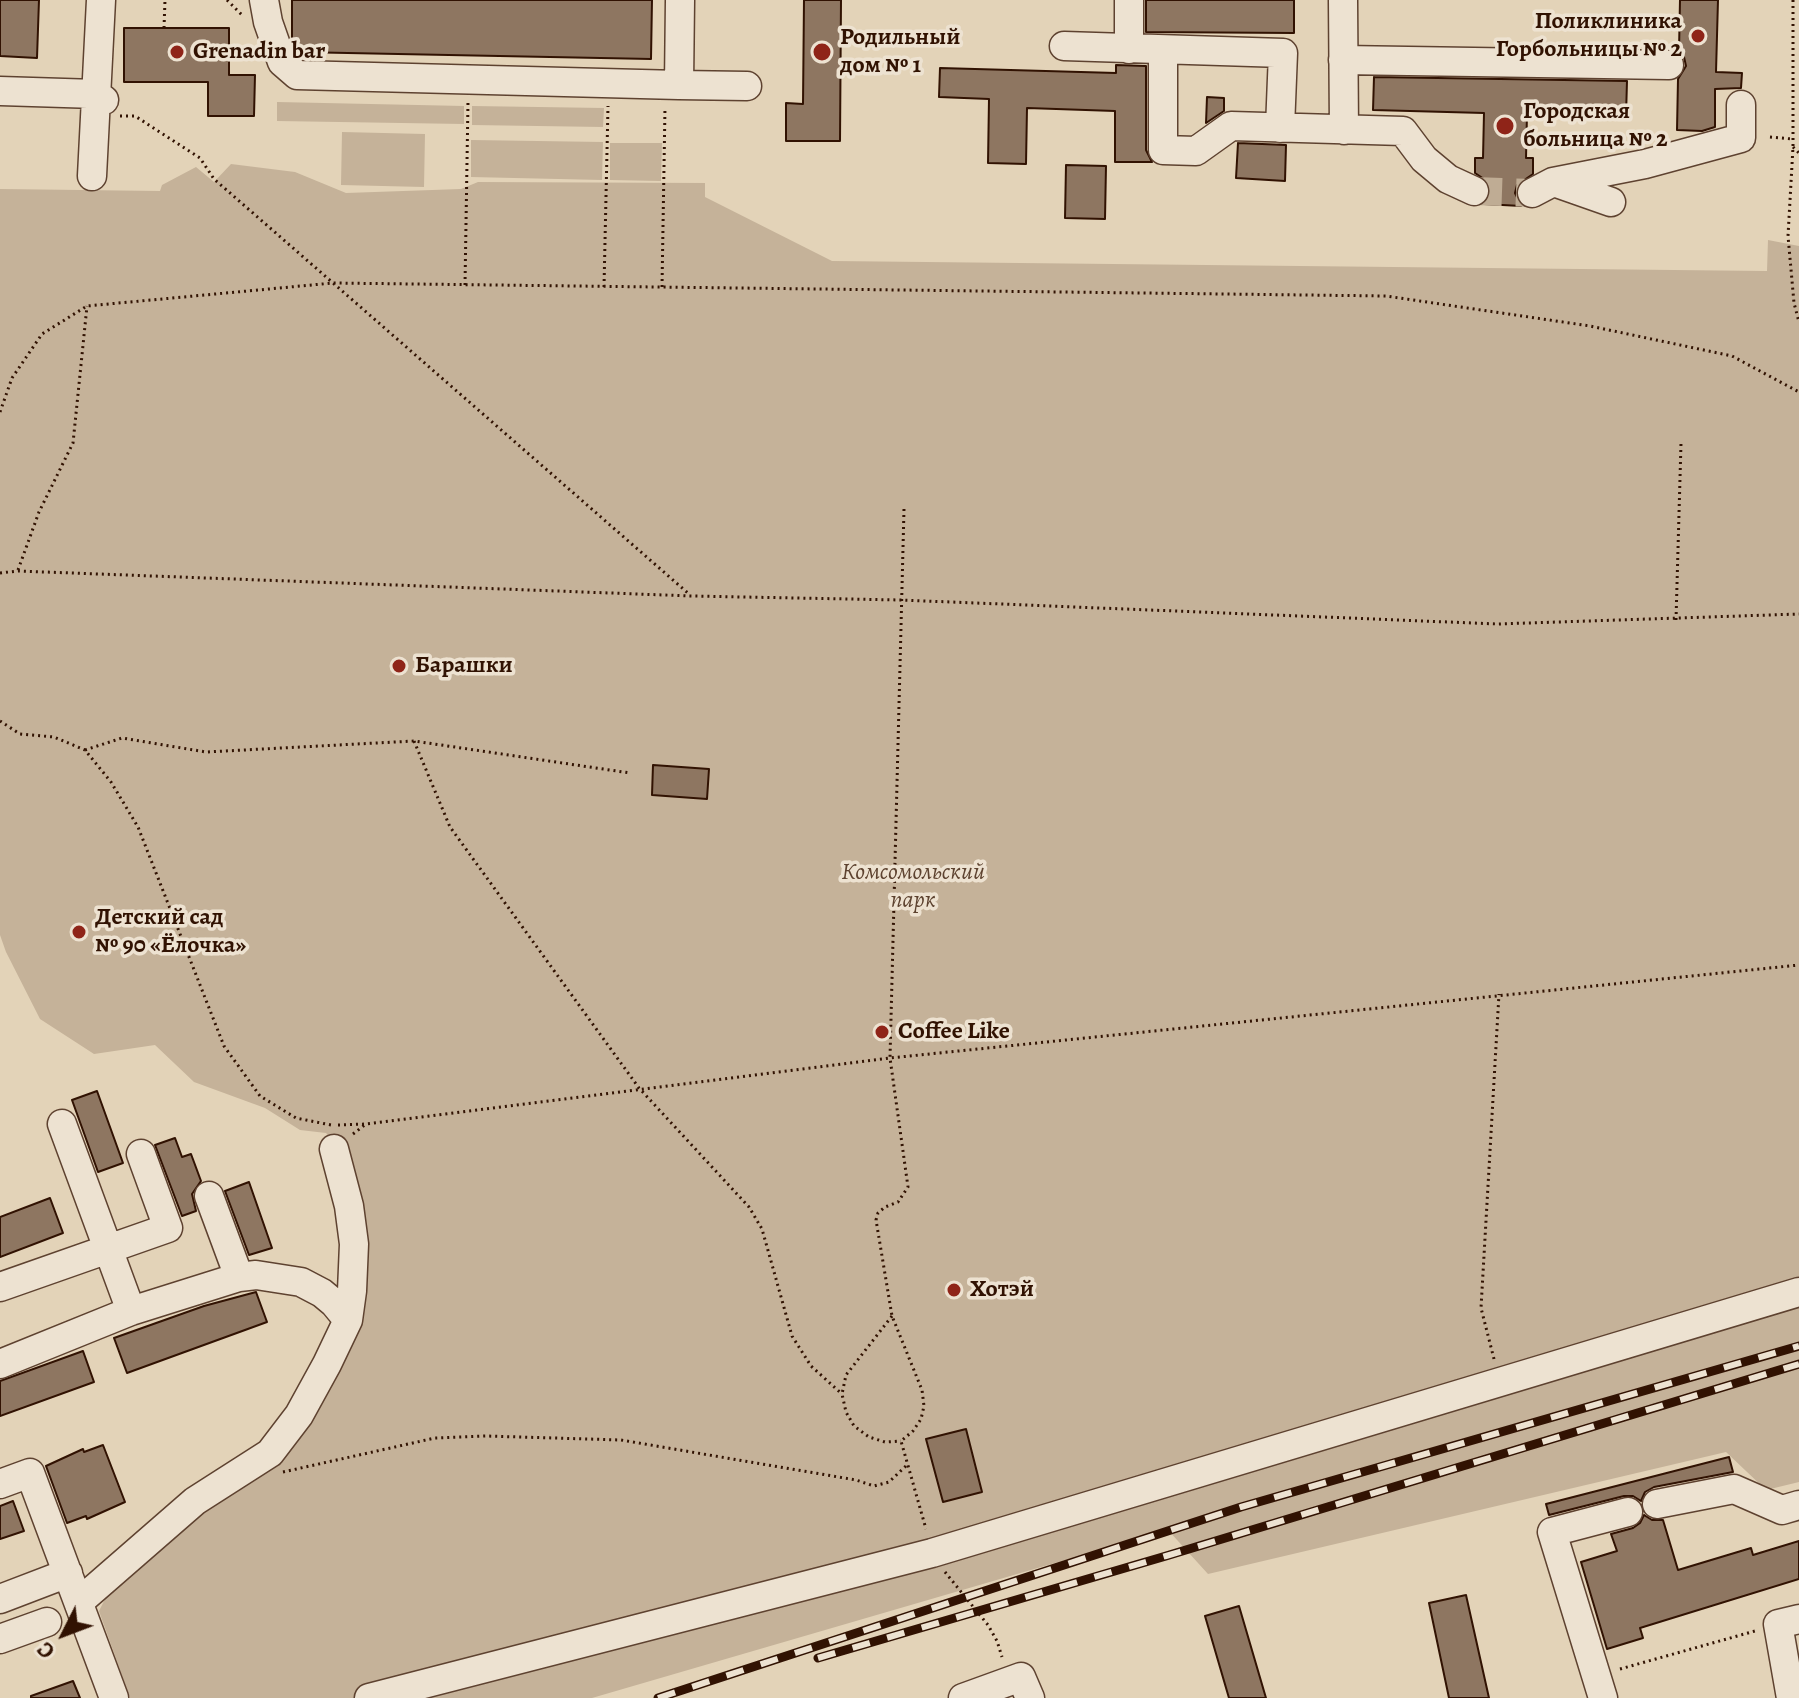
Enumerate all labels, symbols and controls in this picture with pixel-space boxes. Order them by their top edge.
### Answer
place label: Поликлиника Горбольницы № 2 [1496,8,1682,64]
place label: Родильный дом № 1 [840,24,960,80]
marker: Поликлиника Горбольницы № 2 [1689,27,1707,45]
place label: Grenadin bar [193,38,325,66]
marker: Родильный дом № 1 [811,41,833,63]
marker: Grenadin bar [168,43,186,61]
place label: Городская больница № 2 [1523,98,1668,154]
marker: Городская больница № 2 [1494,115,1516,137]
place label: Барашки [415,652,513,680]
marker: Барашки [390,657,408,675]
park label: Комсомольский парк [841,859,985,915]
place label: Детский сад № 90 «Ёлочка» [95,904,246,960]
marker: Детский сад № 90 «Ёлочка» [70,923,88,941]
place label: Coffee Like [898,1018,1010,1046]
marker: Coffee Like [873,1023,891,1041]
place label: Хотэй [970,1276,1034,1304]
marker: Хотэй [945,1281,963,1299]
north arrow [24,1594,104,1674]
text: С [30,1635,62,1665]

